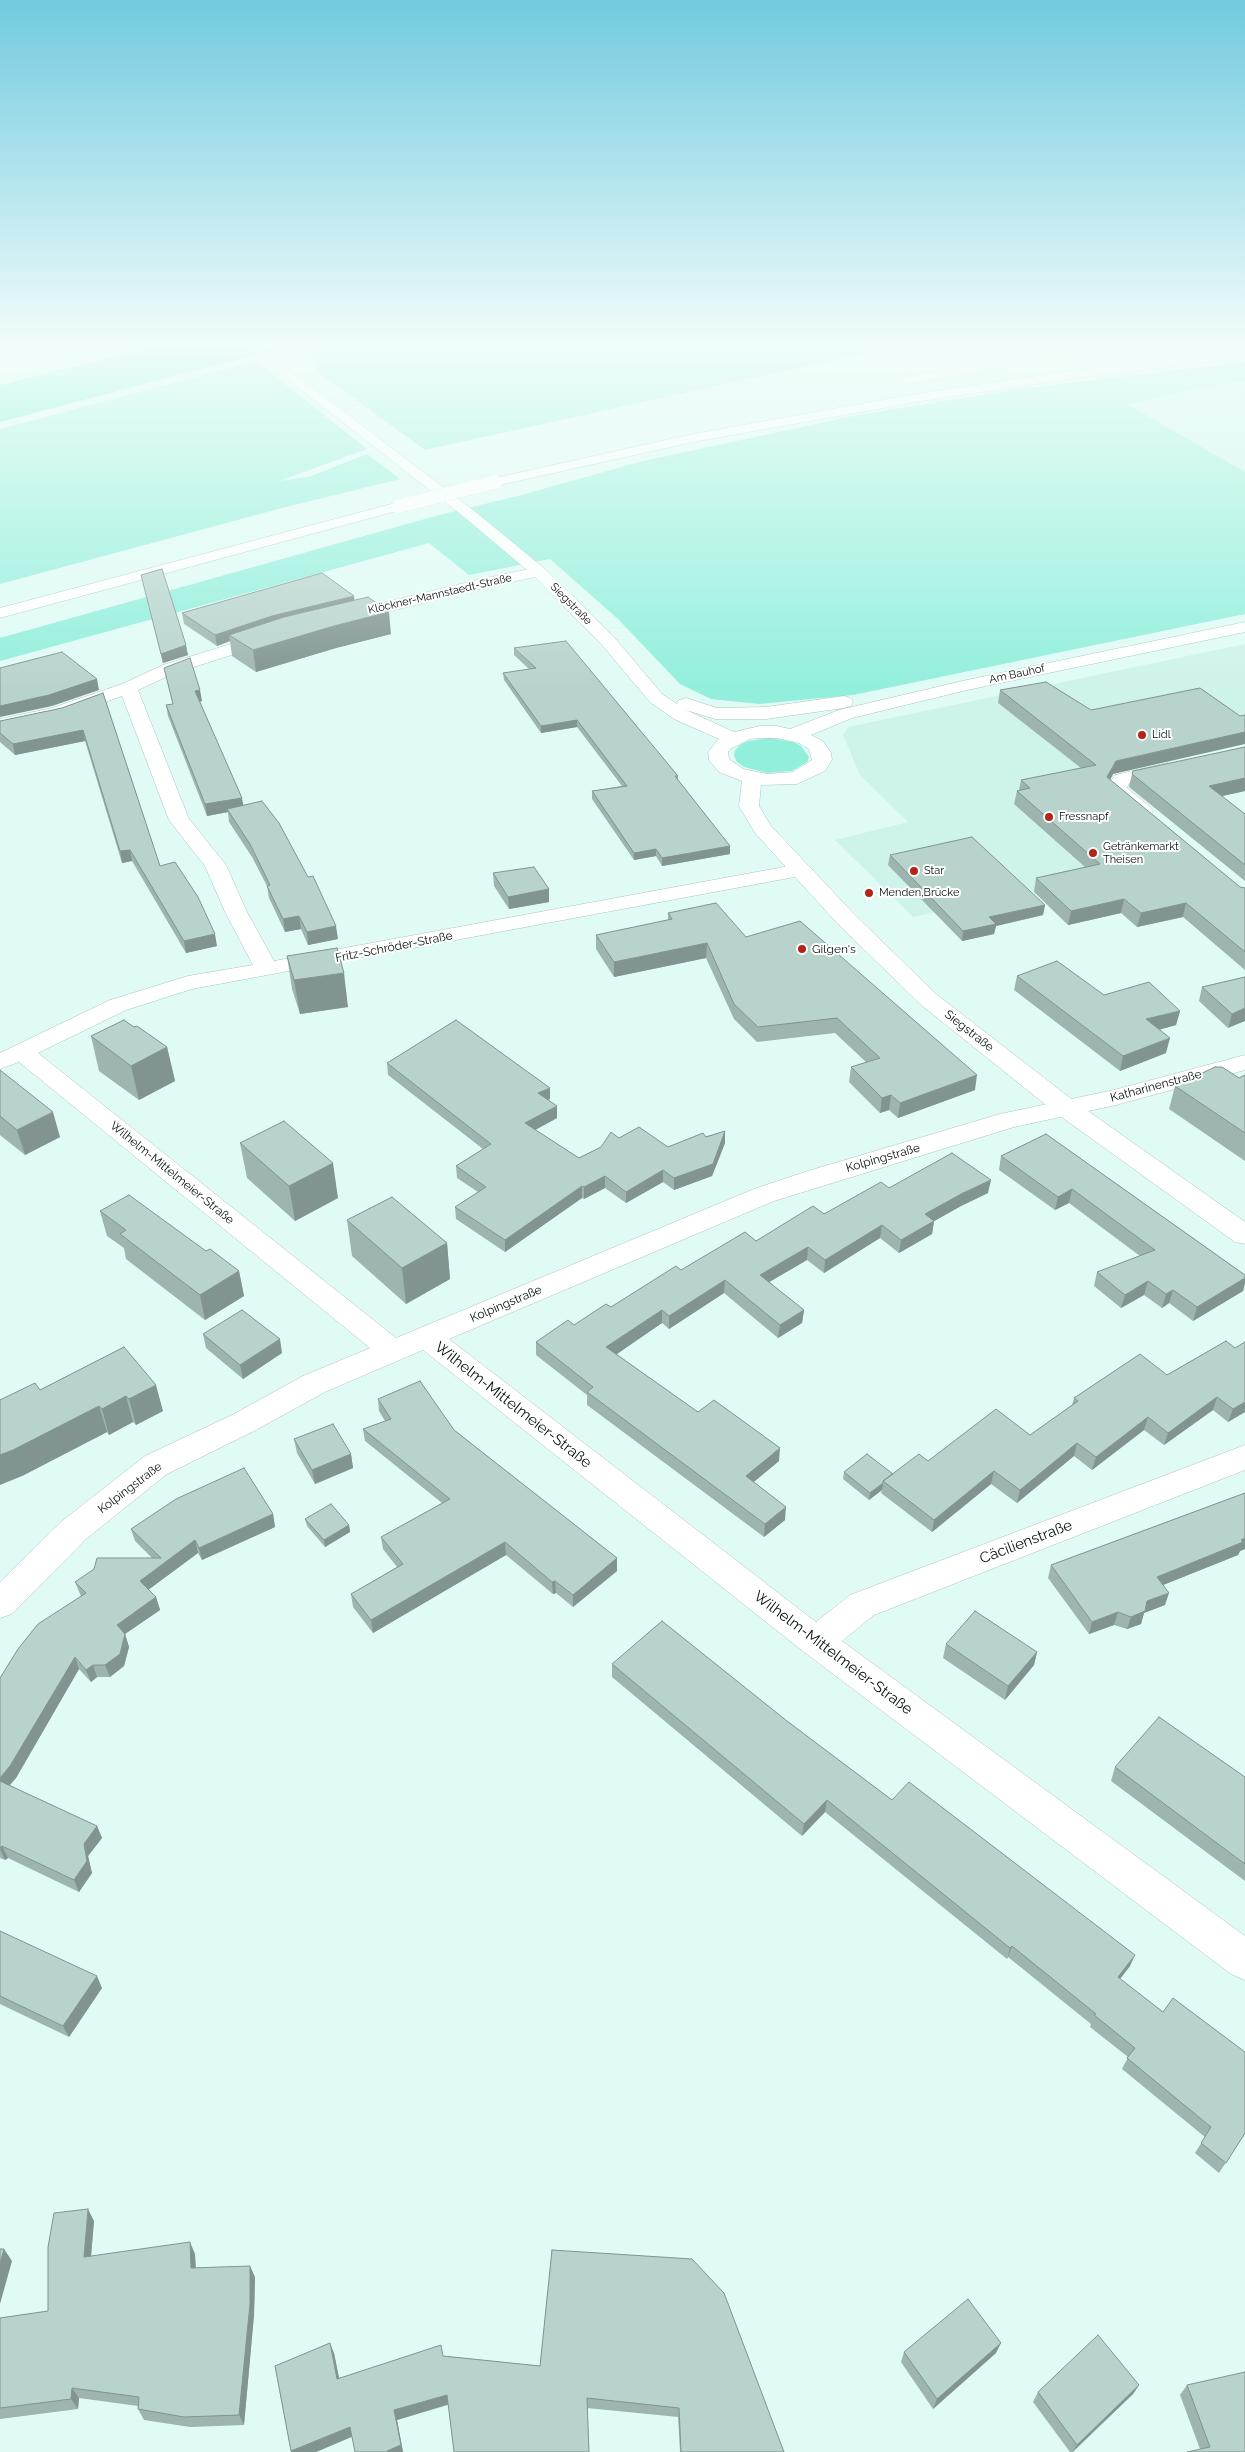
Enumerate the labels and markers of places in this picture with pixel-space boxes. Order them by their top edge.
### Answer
place label: Lidl [1152,728,1171,742]
marker: Lidl [1136,729,1148,741]
place label: Fressnapf [1059,810,1109,824]
marker: Fressnapf [1043,811,1055,823]
place label: Getränkemarkt Theisen [1103,840,1179,866]
marker: Getränkemarkt Theisen [1087,847,1099,859]
place label: Star [924,864,944,878]
marker: Star [908,865,920,877]
place label: Menden,Brücke [879,886,959,900]
marker: Menden,Brücke [863,887,875,899]
place label: Gilgen's [812,942,856,956]
marker: Gilgen's [796,943,808,955]

